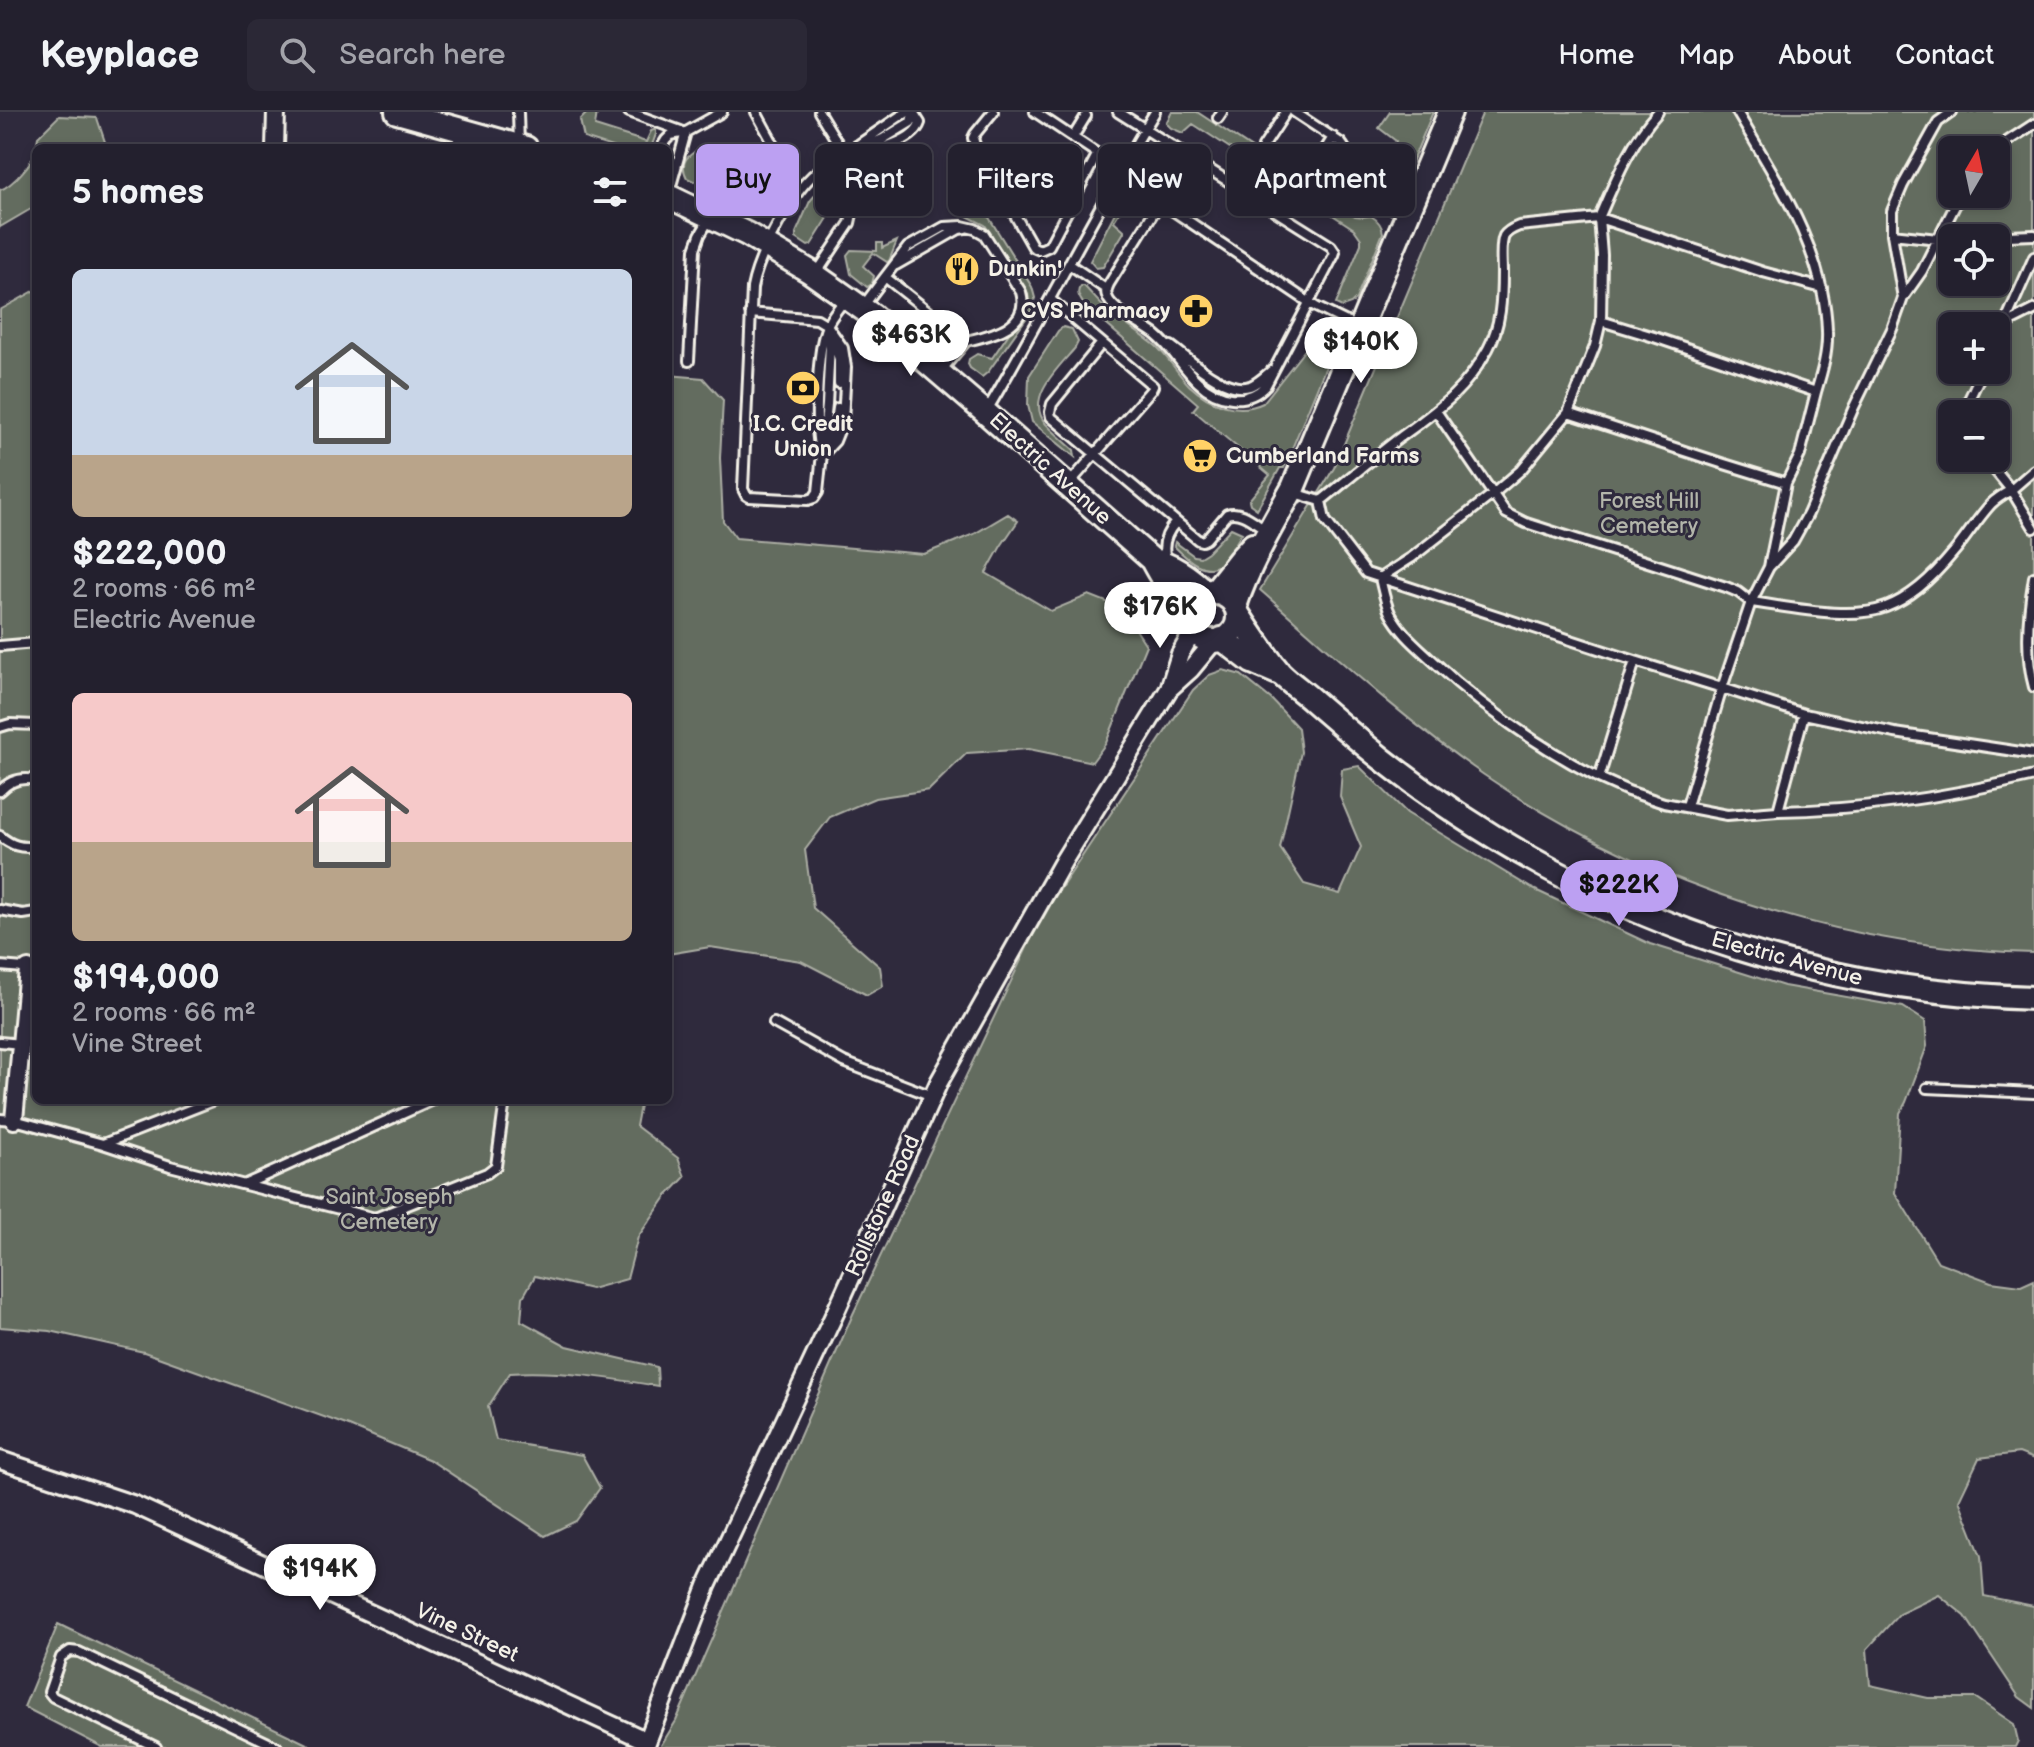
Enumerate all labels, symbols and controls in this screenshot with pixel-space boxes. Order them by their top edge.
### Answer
search box [247,19,807,91]
text: Keyplace [40,33,199,78]
icon: search [275,33,319,77]
text: Search here [339,37,506,73]
text: Home [1558,39,1634,72]
text: Map [1678,39,1735,72]
text: About [1779,39,1851,72]
text: Contact [1895,39,1994,72]
north arrow [1938,136,2010,208]
map controls [1938,136,2010,472]
chip: Buy [696,144,799,216]
chip: Rent [815,144,932,216]
chip: Filters [948,144,1082,216]
chip: New [1098,144,1211,216]
chip: Apartment [1227,144,1415,216]
icon: filters [588,170,632,214]
text: 5 homes [72,172,204,213]
button: locate [1938,224,2010,296]
restaurant icon: Dunkin' [943,250,981,288]
place label: Dunkin' [988,256,1062,283]
pharmacy icon: CVS Pharmacy [1177,292,1215,330]
place label: CVS Pharmacy [1021,298,1170,325]
pin: $463K [855,310,967,378]
button: + [1938,312,2010,384]
pin: $140K [1305,317,1417,385]
text: $463K [870,320,952,351]
icon: home [280,321,424,465]
text: $140K [1322,327,1400,358]
bank icon: I.C. Credit Union [784,369,822,407]
button: − [1938,400,2010,472]
street label: Electric Avenue [983,407,1117,531]
place label: I.C. Credit Union [753,411,854,463]
supermarket icon: Cumberland Farms [1181,437,1219,475]
place label: Cumberland Farms [1226,443,1419,470]
park label: Forest Hill Cemetery [1599,488,1699,540]
text: $222,000 [72,533,227,574]
text: 2 rooms · 66 m² [72,574,256,605]
pin: $176K [1104,582,1216,650]
text: $176K [1122,592,1198,623]
text: Electric Avenue [72,605,256,636]
icon: home [280,745,424,889]
pin: $222K [1563,860,1675,928]
text: $222K [1578,870,1660,901]
street label: Electric Avenue [1708,926,1866,992]
text: $194,000 [72,957,220,998]
text: 2 rooms · 66 m² [72,998,256,1029]
text: Vine Street [72,1029,202,1060]
street label: Rollstone Road [840,1131,926,1281]
park label: Saint Joseph Cemetery [325,1184,453,1236]
pin: $194K [264,1544,376,1612]
text: $194K [282,1554,358,1585]
street label: Vine Street [411,1597,523,1669]

